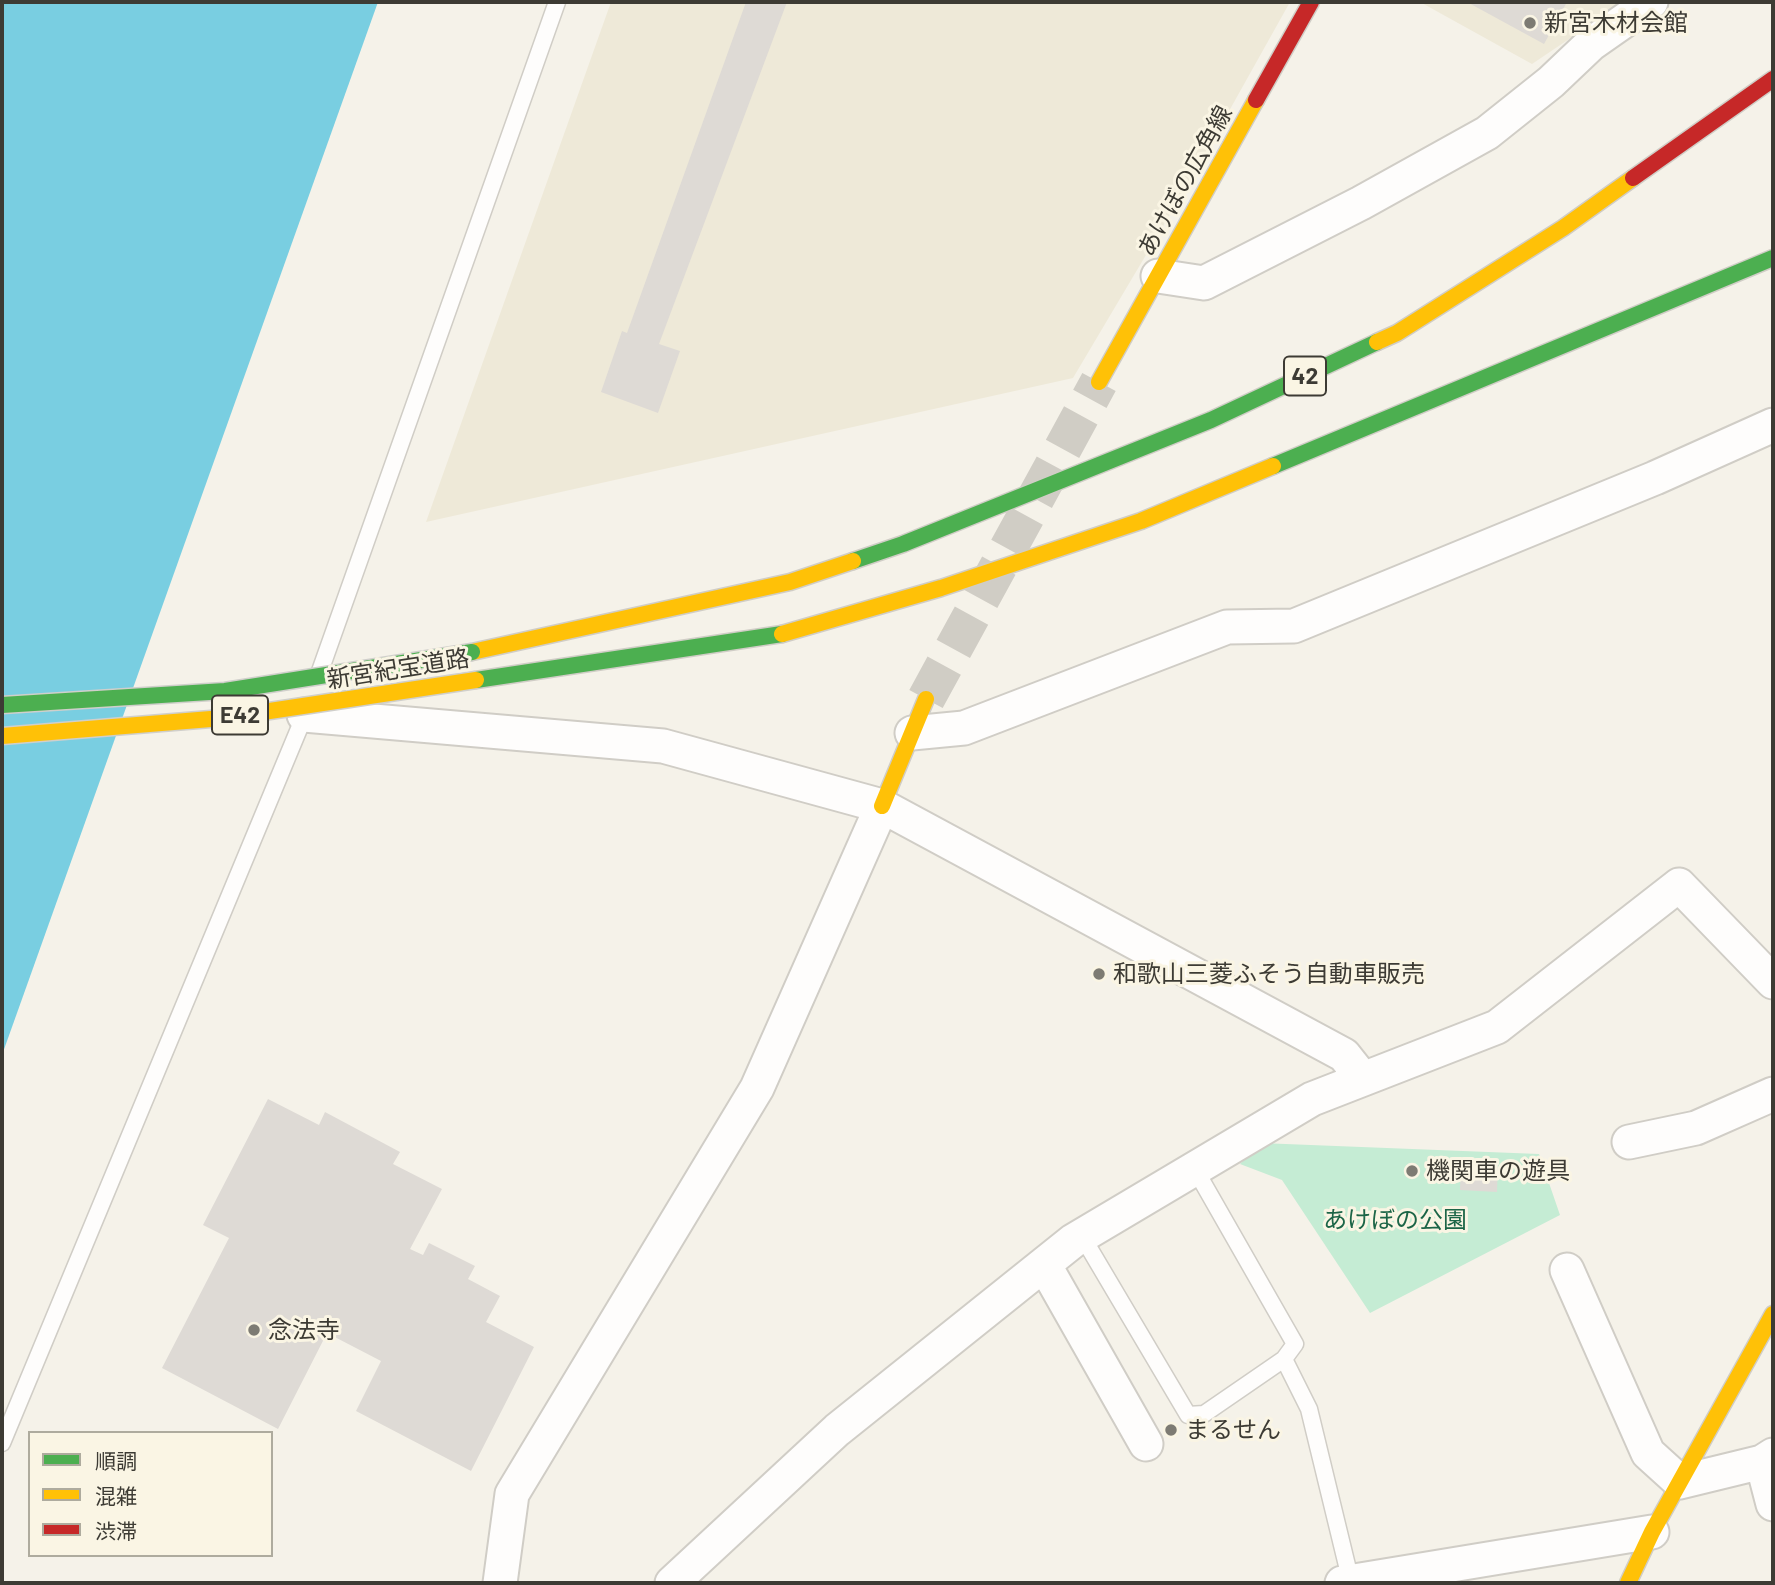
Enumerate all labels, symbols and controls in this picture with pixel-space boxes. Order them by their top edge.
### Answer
place label: 新宮木材会館 [1544,9,1688,37]
marker: 新宮木材会館 [1522,15,1538,31]
street label: あけぼの広角線 [1132,101,1238,261]
road number: 42 [1284,356,1326,396]
street label: 新宮紀宝道路 [325,644,471,694]
road number: E42 [212,695,268,734]
place label: 和歌山三菱ふそう自動車販売 [1113,960,1425,988]
marker: 和歌山三菱ふそう自動車販売 [1091,966,1107,982]
place label: 機関車の遊具 [1426,1157,1570,1185]
marker: 機関車の遊具 [1404,1163,1420,1179]
park label: あけぼの公園 [1323,1206,1467,1234]
place label: 念法寺 [268,1316,340,1344]
marker: 念法寺 [246,1322,262,1338]
place label: まるせん [1185,1416,1281,1444]
marker: まるせん [1163,1422,1179,1438]
legend [28,1431,273,1557]
text: 順調 [95,1448,137,1473]
text: 混雑 [95,1483,137,1508]
text: 渋滞 [95,1518,137,1543]

